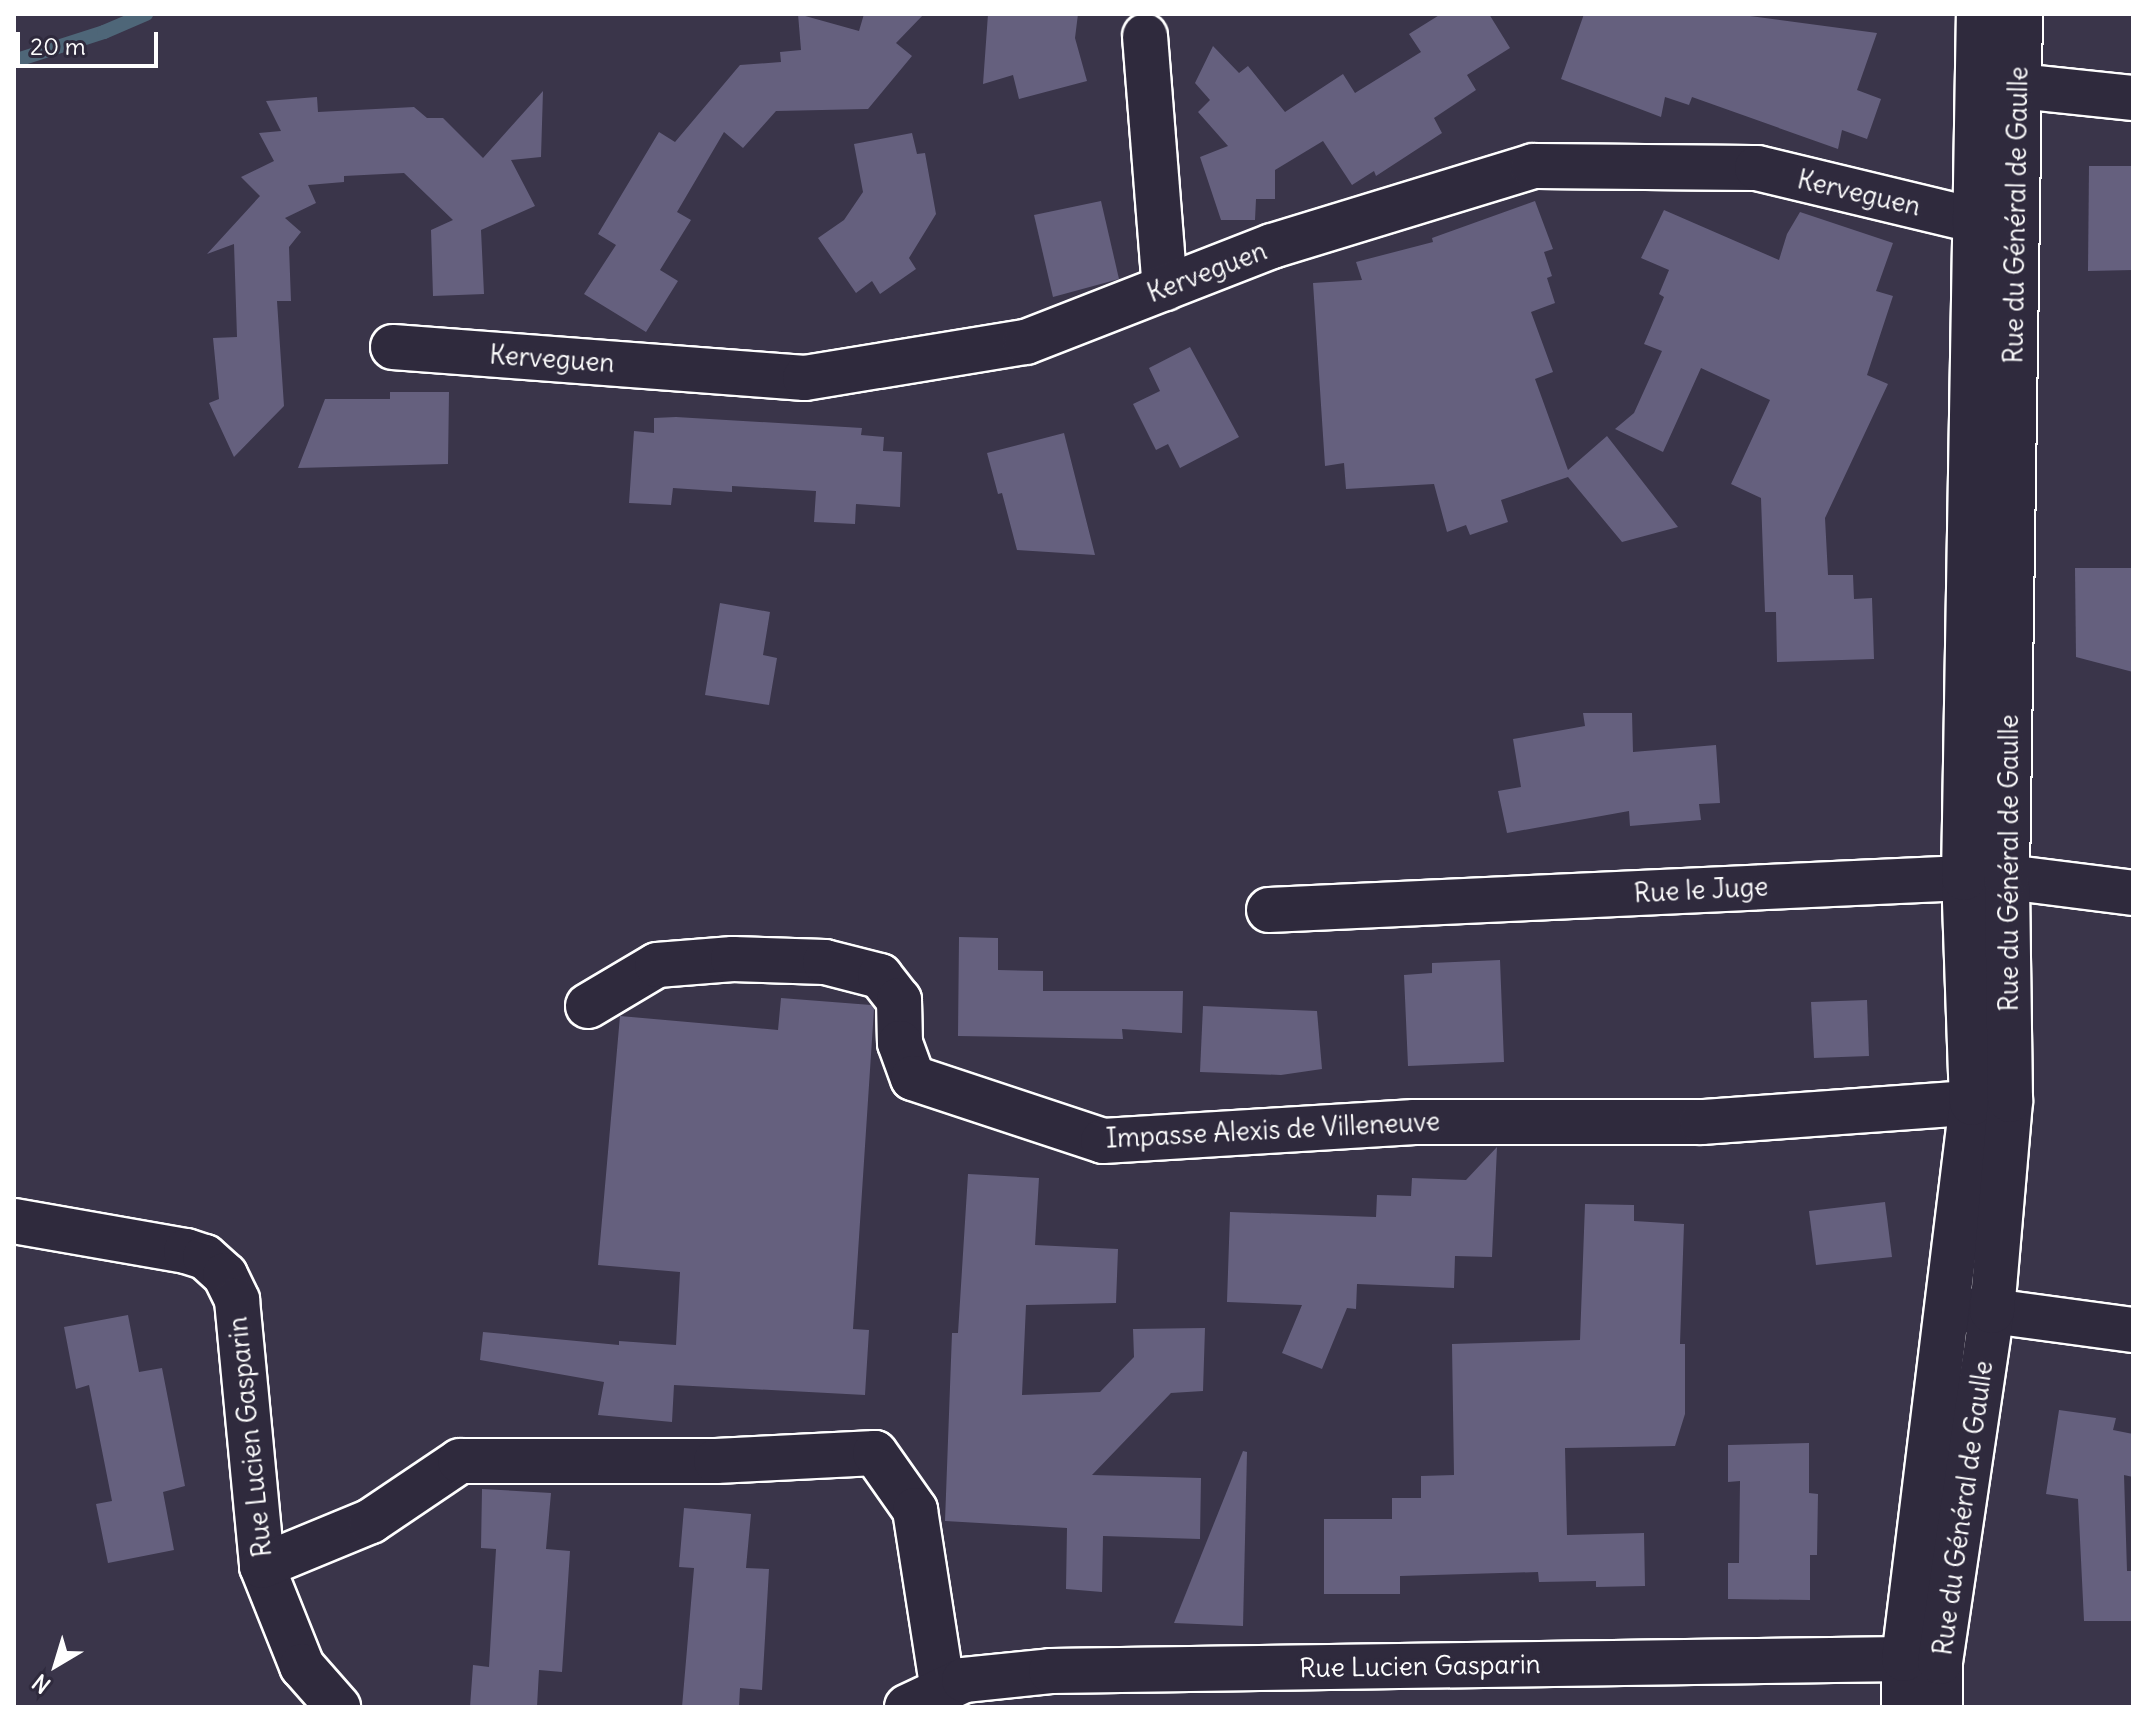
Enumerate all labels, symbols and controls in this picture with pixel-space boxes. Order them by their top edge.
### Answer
scale bar [20,16,162,66]
text: 20 m [30,31,86,61]
street label: Rue du Général de Gaulle [1998,66,2034,364]
street label: Kerveguen [1794,164,1924,222]
street label: Kerveguen [1143,235,1271,309]
street label: Kerveguen [488,339,616,379]
street label: Rue du Général de Gaulle [1993,714,2025,1012]
street label: Rue le Juge [1633,871,1769,909]
street label: Impasse Alexis de Villeneuve [1105,1106,1441,1154]
street label: Rue Lucien Gasparin [222,1315,278,1559]
street label: Rue du Général de Gaulle [1927,1359,1999,1657]
north arrow [16,1625,96,1705]
street label: Rue Lucien Gasparin [1299,1648,1541,1684]
text: N [27,1668,56,1700]

